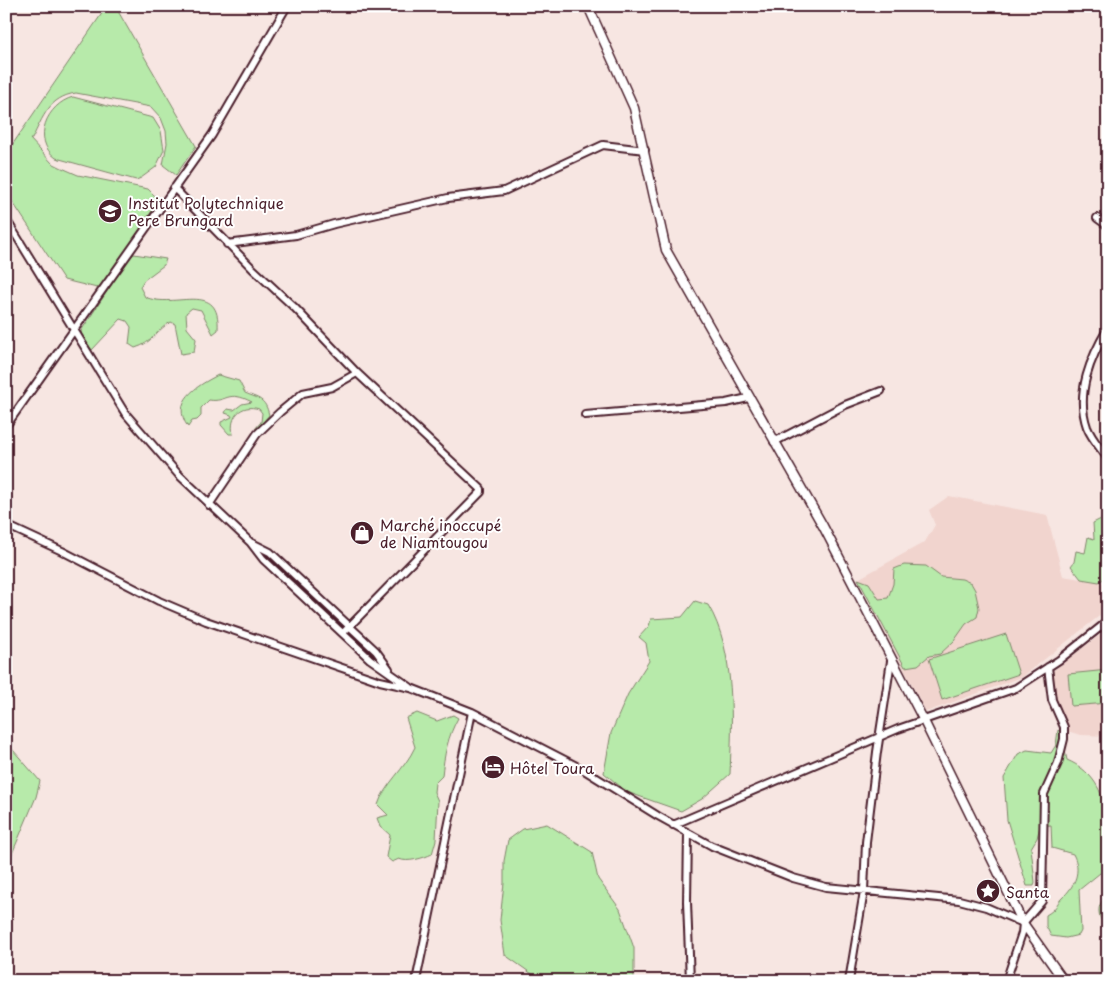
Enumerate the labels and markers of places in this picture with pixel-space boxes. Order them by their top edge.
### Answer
place label: Institut Polytechnique Pere Brungard [128,191,284,231]
school or university icon: Institut Polytechnique Pere Brungard [97,198,123,224]
place label: Marché inoccupé de Niamtougou [380,513,501,553]
shop icon: Marché inoccupé de Niamtougou [349,520,375,546]
hotel icon: Hôtel Toura [480,754,506,780]
place label: Hôtel Toura [510,756,595,779]
place icon: Santa [975,878,1001,904]
place label: Santa [1006,880,1050,903]

